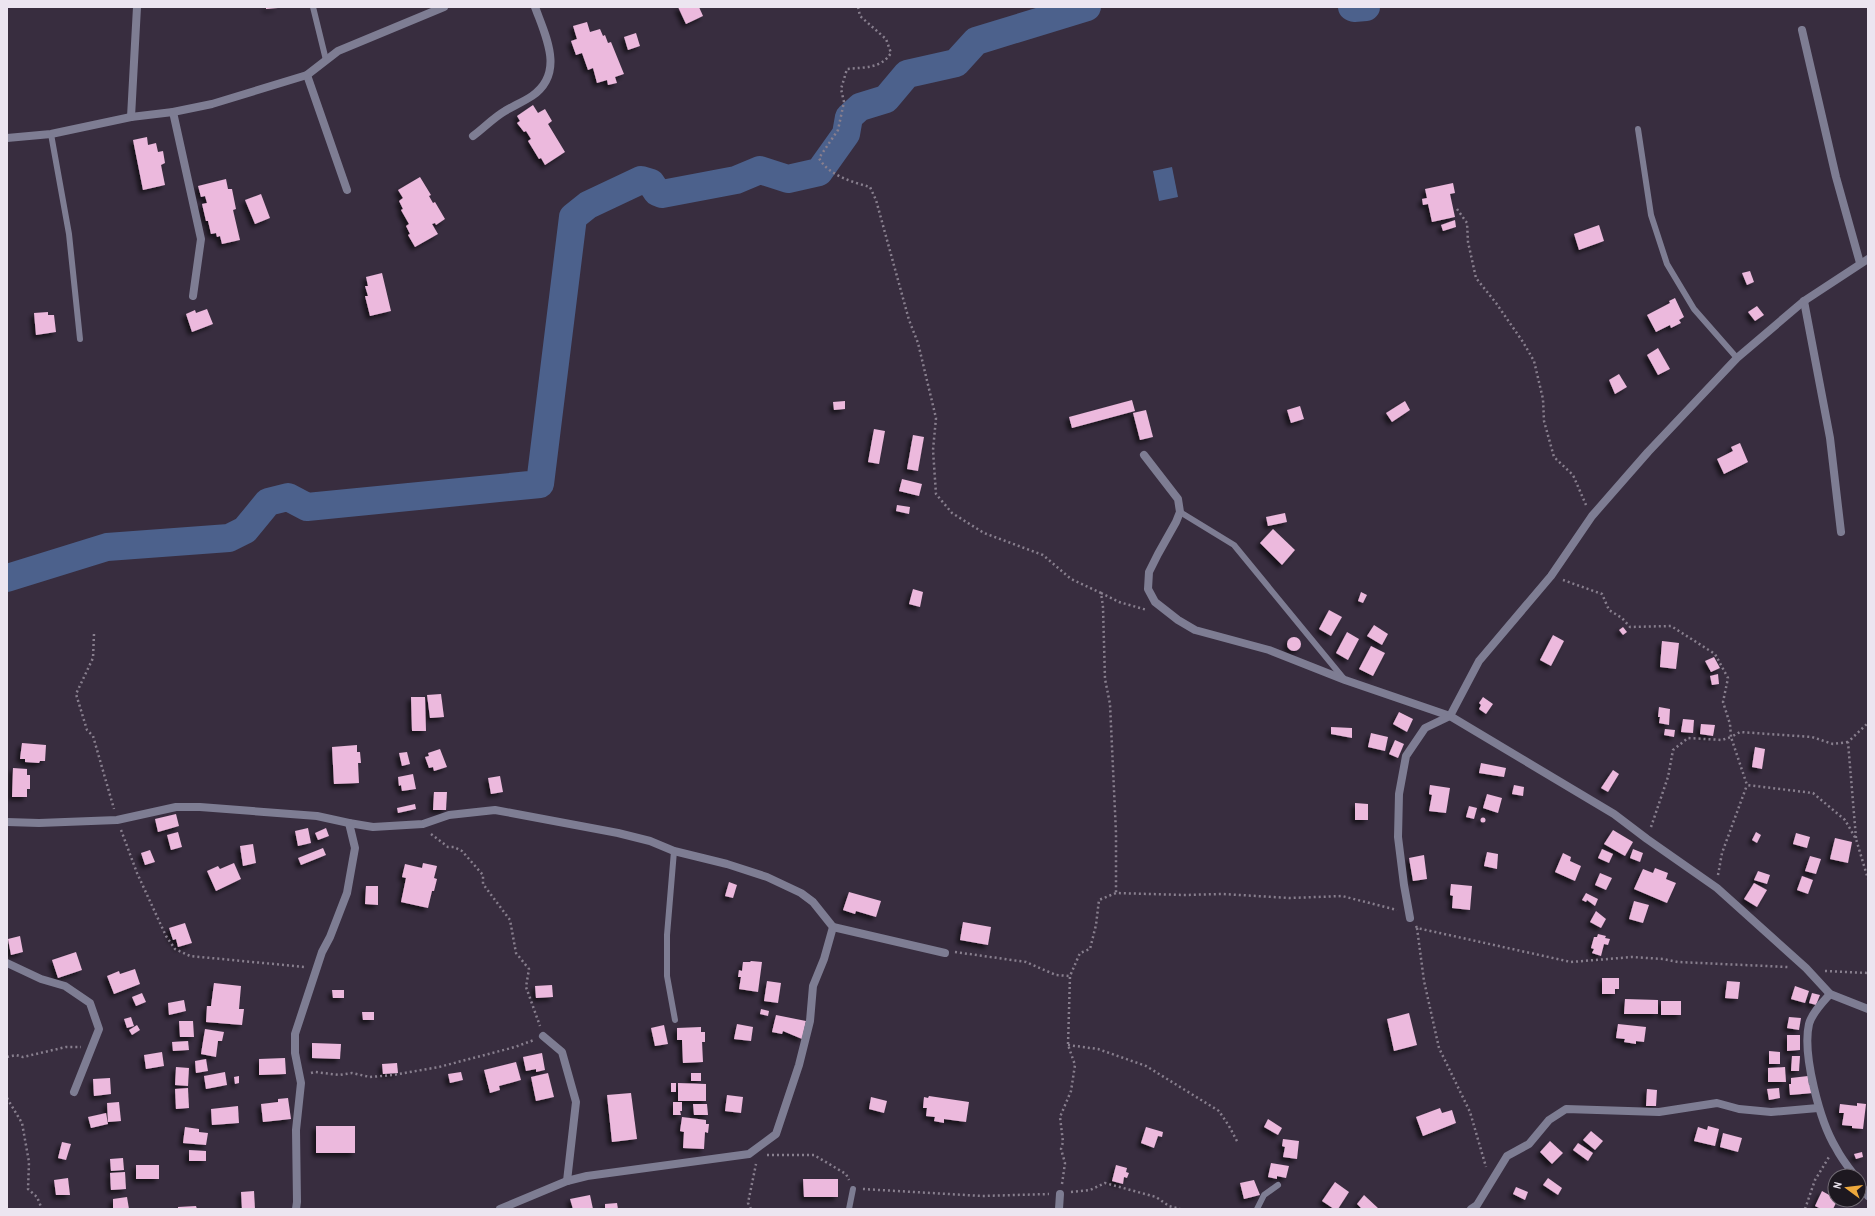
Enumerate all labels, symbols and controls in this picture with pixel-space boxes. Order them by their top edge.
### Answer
north arrow [1827,1168,1867,1208]
text: N [1830,1180,1845,1190]

